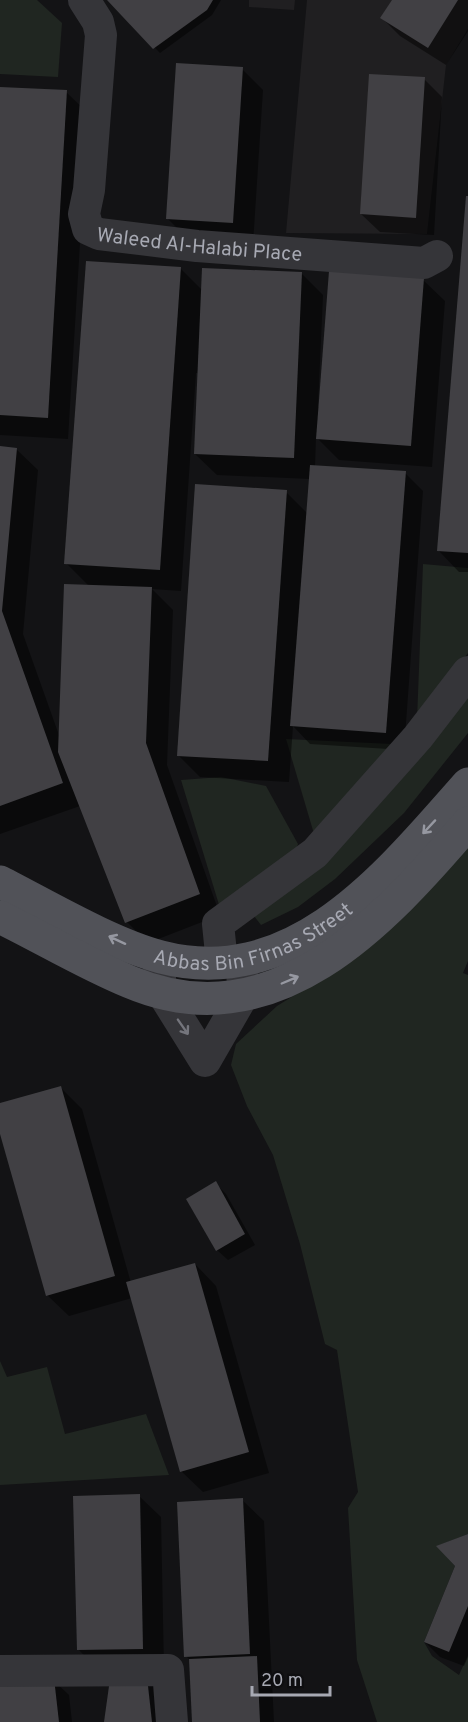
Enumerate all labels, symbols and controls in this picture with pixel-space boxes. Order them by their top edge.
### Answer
street label: Waleed Al-Halabi Place [95,223,303,269]
one-way arrow [422,820,436,835]
street label: Abbas Bin Firnas Street [150,898,359,978]
one-way arrow [109,933,127,945]
one-way arrow [281,974,299,986]
one-way arrow [177,1018,189,1034]
scale bar [252,1659,330,1697]
text: 20 m [261,1670,303,1693]

